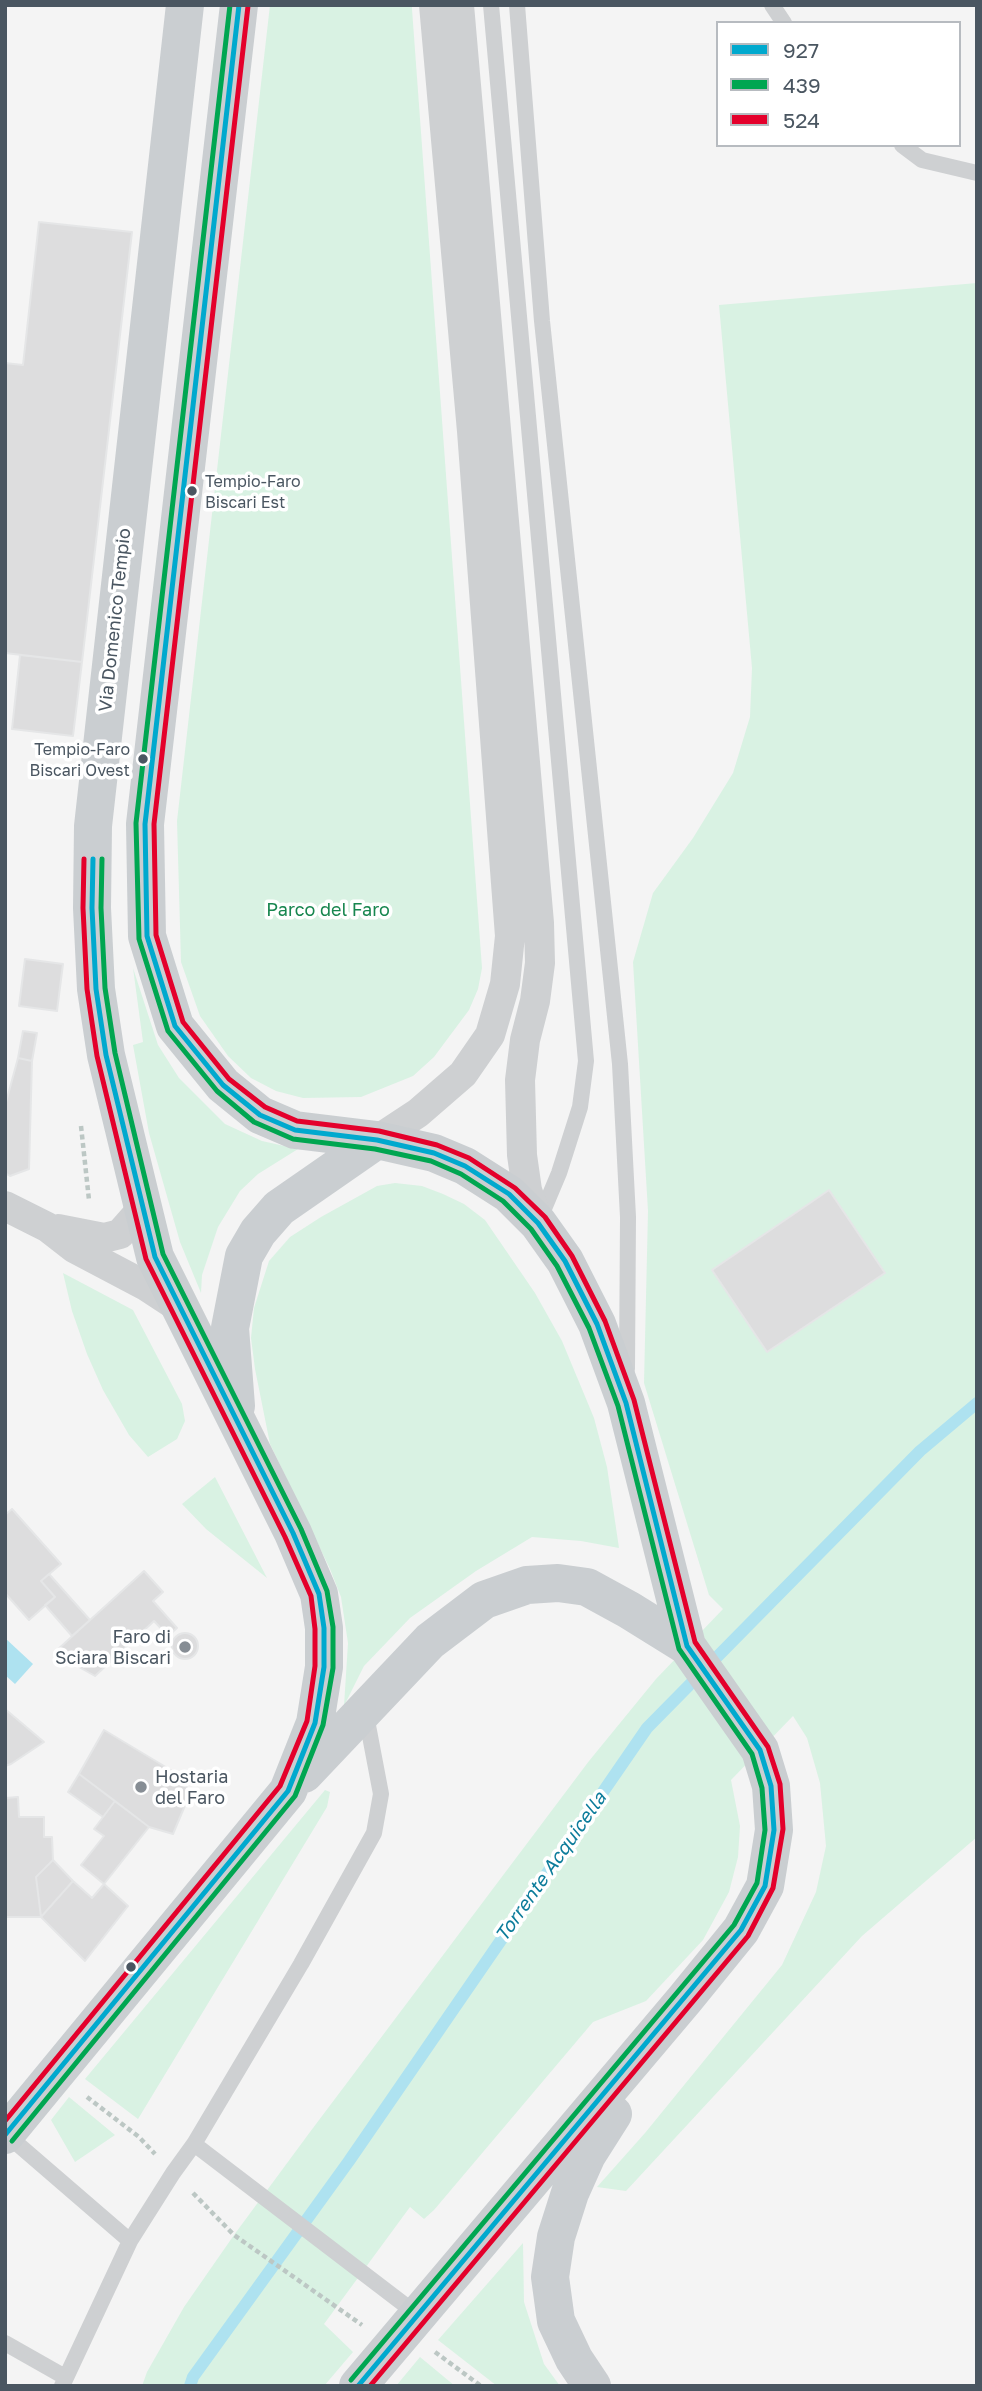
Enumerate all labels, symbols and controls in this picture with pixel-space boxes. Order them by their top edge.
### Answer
legend [716,21,961,147]
text: 927 [783,37,819,63]
text: 439 [783,72,821,98]
text: 524 [783,107,820,133]
place label: Tempio-Faro Biscari Est [205,472,301,510]
marker: Tempio-Faro Biscari Est [185,484,199,498]
street label: Via Domenico Tempio [95,527,135,713]
place label: Tempio-Faro Biscari Ovest [30,740,130,778]
marker: Tempio-Faro Biscari Ovest [136,752,150,766]
park label: Parco del Faro [266,899,390,921]
place label: Faro di Sciara Biscari [55,1626,171,1668]
marker: Faro di Sciara Biscari [177,1639,193,1655]
place label: Hostaria del Faro [155,1766,228,1809]
marker: Hostaria del Faro [133,1779,149,1795]
water label: Torrente Acquicella [491,1788,611,1946]
unlabelled marker [124,1960,138,1974]

